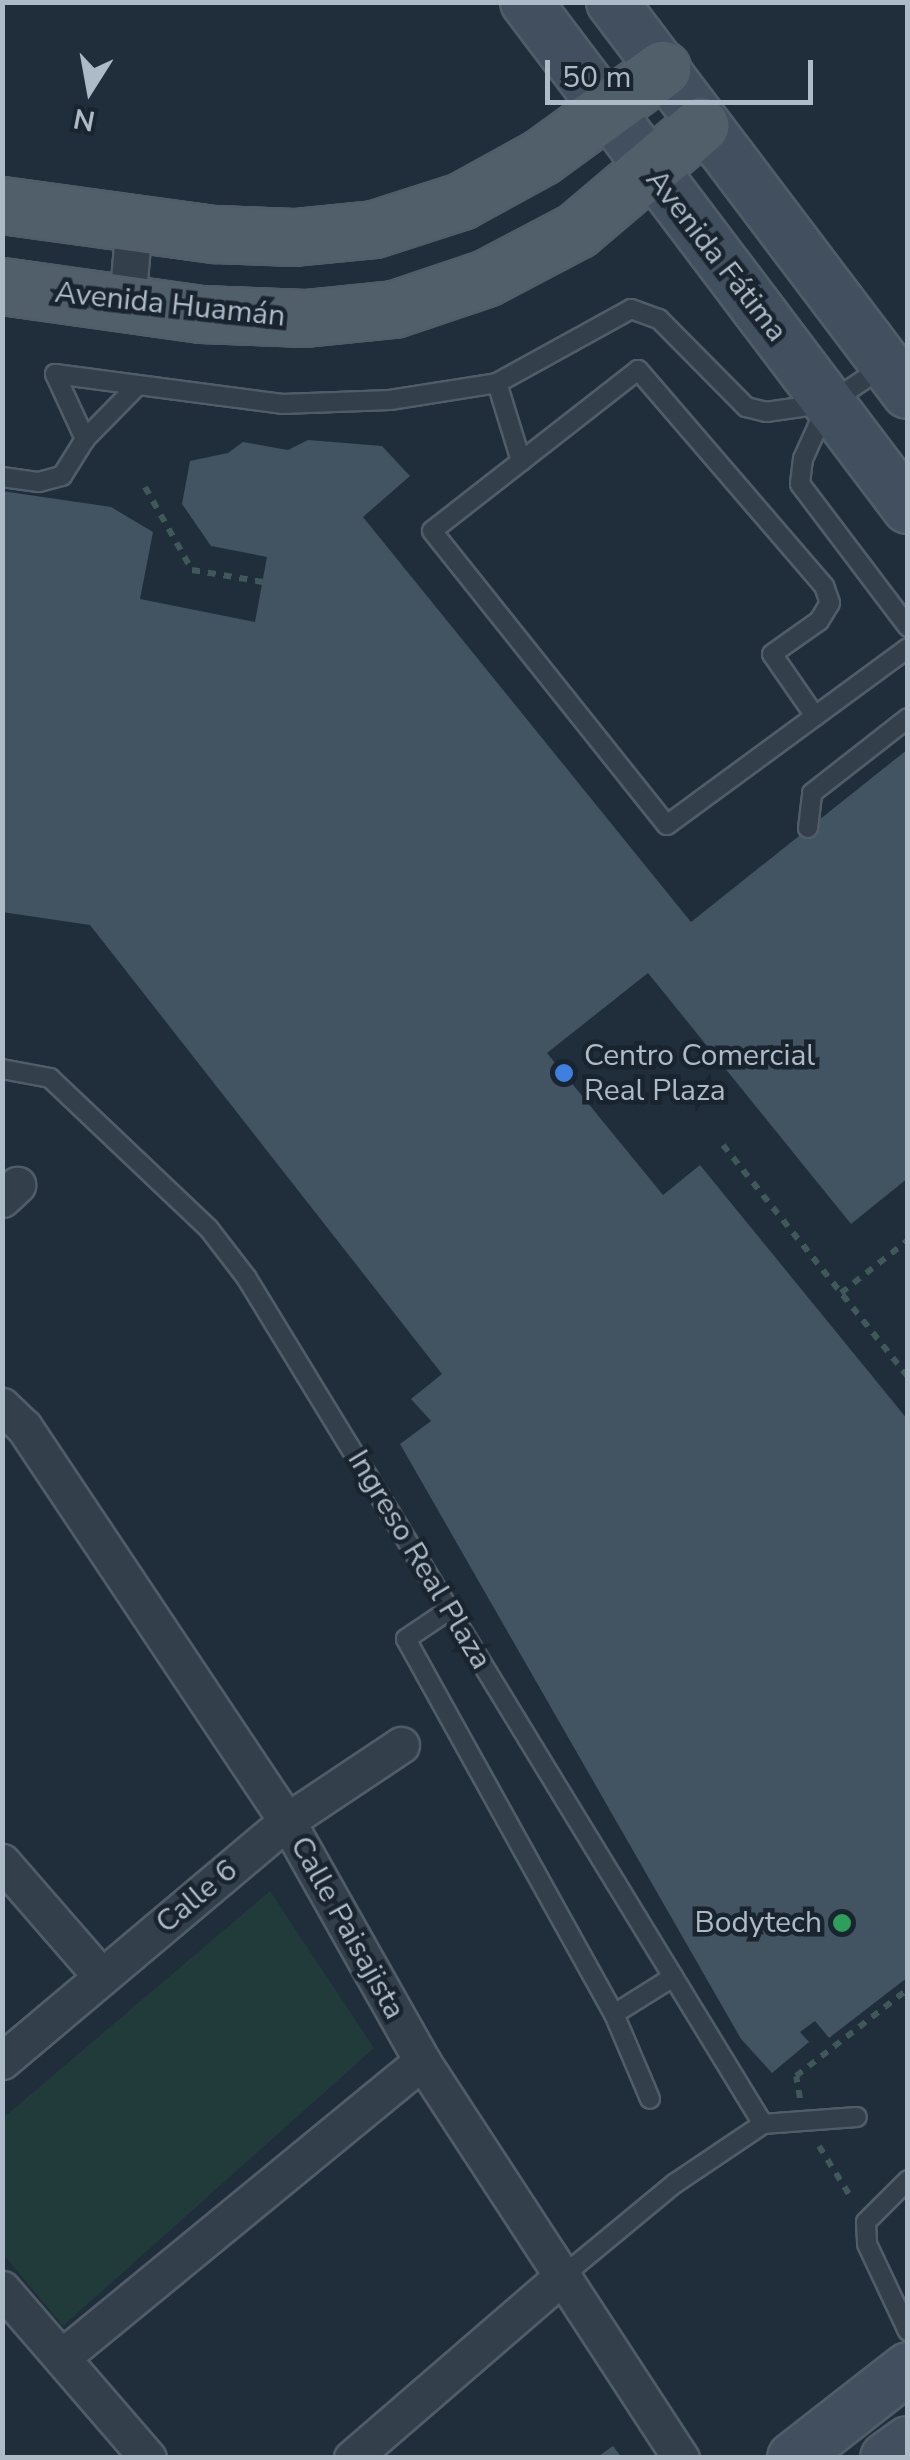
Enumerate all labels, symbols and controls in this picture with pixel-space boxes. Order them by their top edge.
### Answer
north arrow [40,40,140,140]
scale bar [550,40,818,102]
text: 50 m [562,57,631,98]
text: N [70,99,98,140]
street label: Avenida Fátima [638,163,794,349]
street label: Avenida Huamán [53,275,287,335]
place label: Centro Comercial Real Plaza [584,1038,815,1108]
marker: Centro Comercial Real Plaza [553,1062,575,1084]
street label: Ingreso Real Plaza [339,1444,499,1676]
street label: Calle Paisajista [282,1830,412,2026]
street label: Calle 6 [149,1853,245,1941]
place label: Bodytech [695,1905,822,1941]
marker: Bodytech [831,1912,853,1934]

